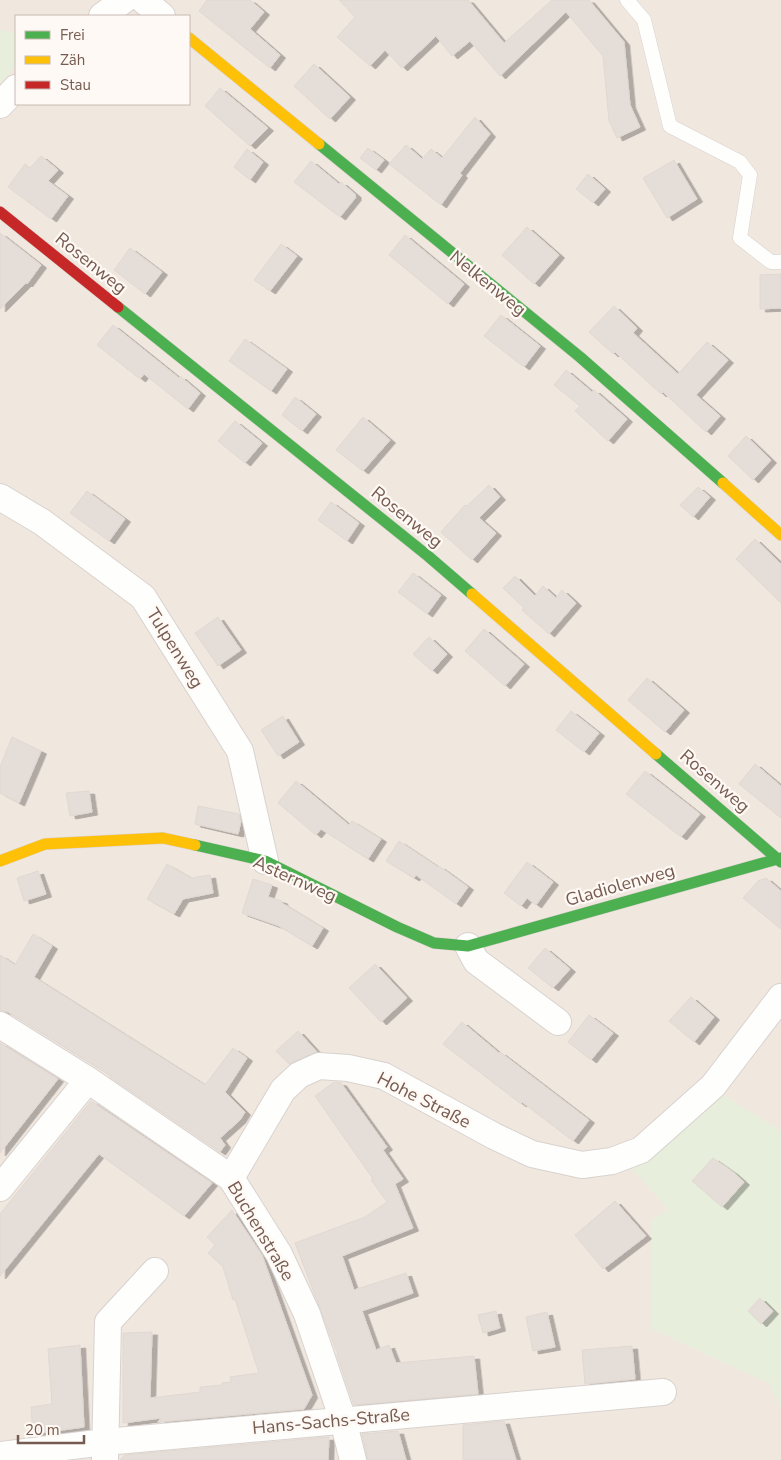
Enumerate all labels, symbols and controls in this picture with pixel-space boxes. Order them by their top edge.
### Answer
legend [15,15,190,105]
text: Frei [60,25,85,45]
text: Zäh [60,50,85,70]
text: Stau [60,75,91,95]
street label: Rosenweg [50,227,132,299]
street label: Nelkenweg [445,245,531,321]
street label: Rosenweg [366,481,448,553]
street label: Tulpenweg [141,603,209,693]
street label: Rosenweg [675,744,755,818]
street label: Asternweg [249,850,341,908]
street label: Gladiolenweg [563,858,677,912]
street label: Hohe Straße [373,1066,475,1134]
street label: Buchenstraße [222,1177,300,1285]
street label: Hans-Sachs-Straße [251,1402,411,1440]
scale bar [18,1412,84,1444]
text: 20 m [25,1420,60,1440]

